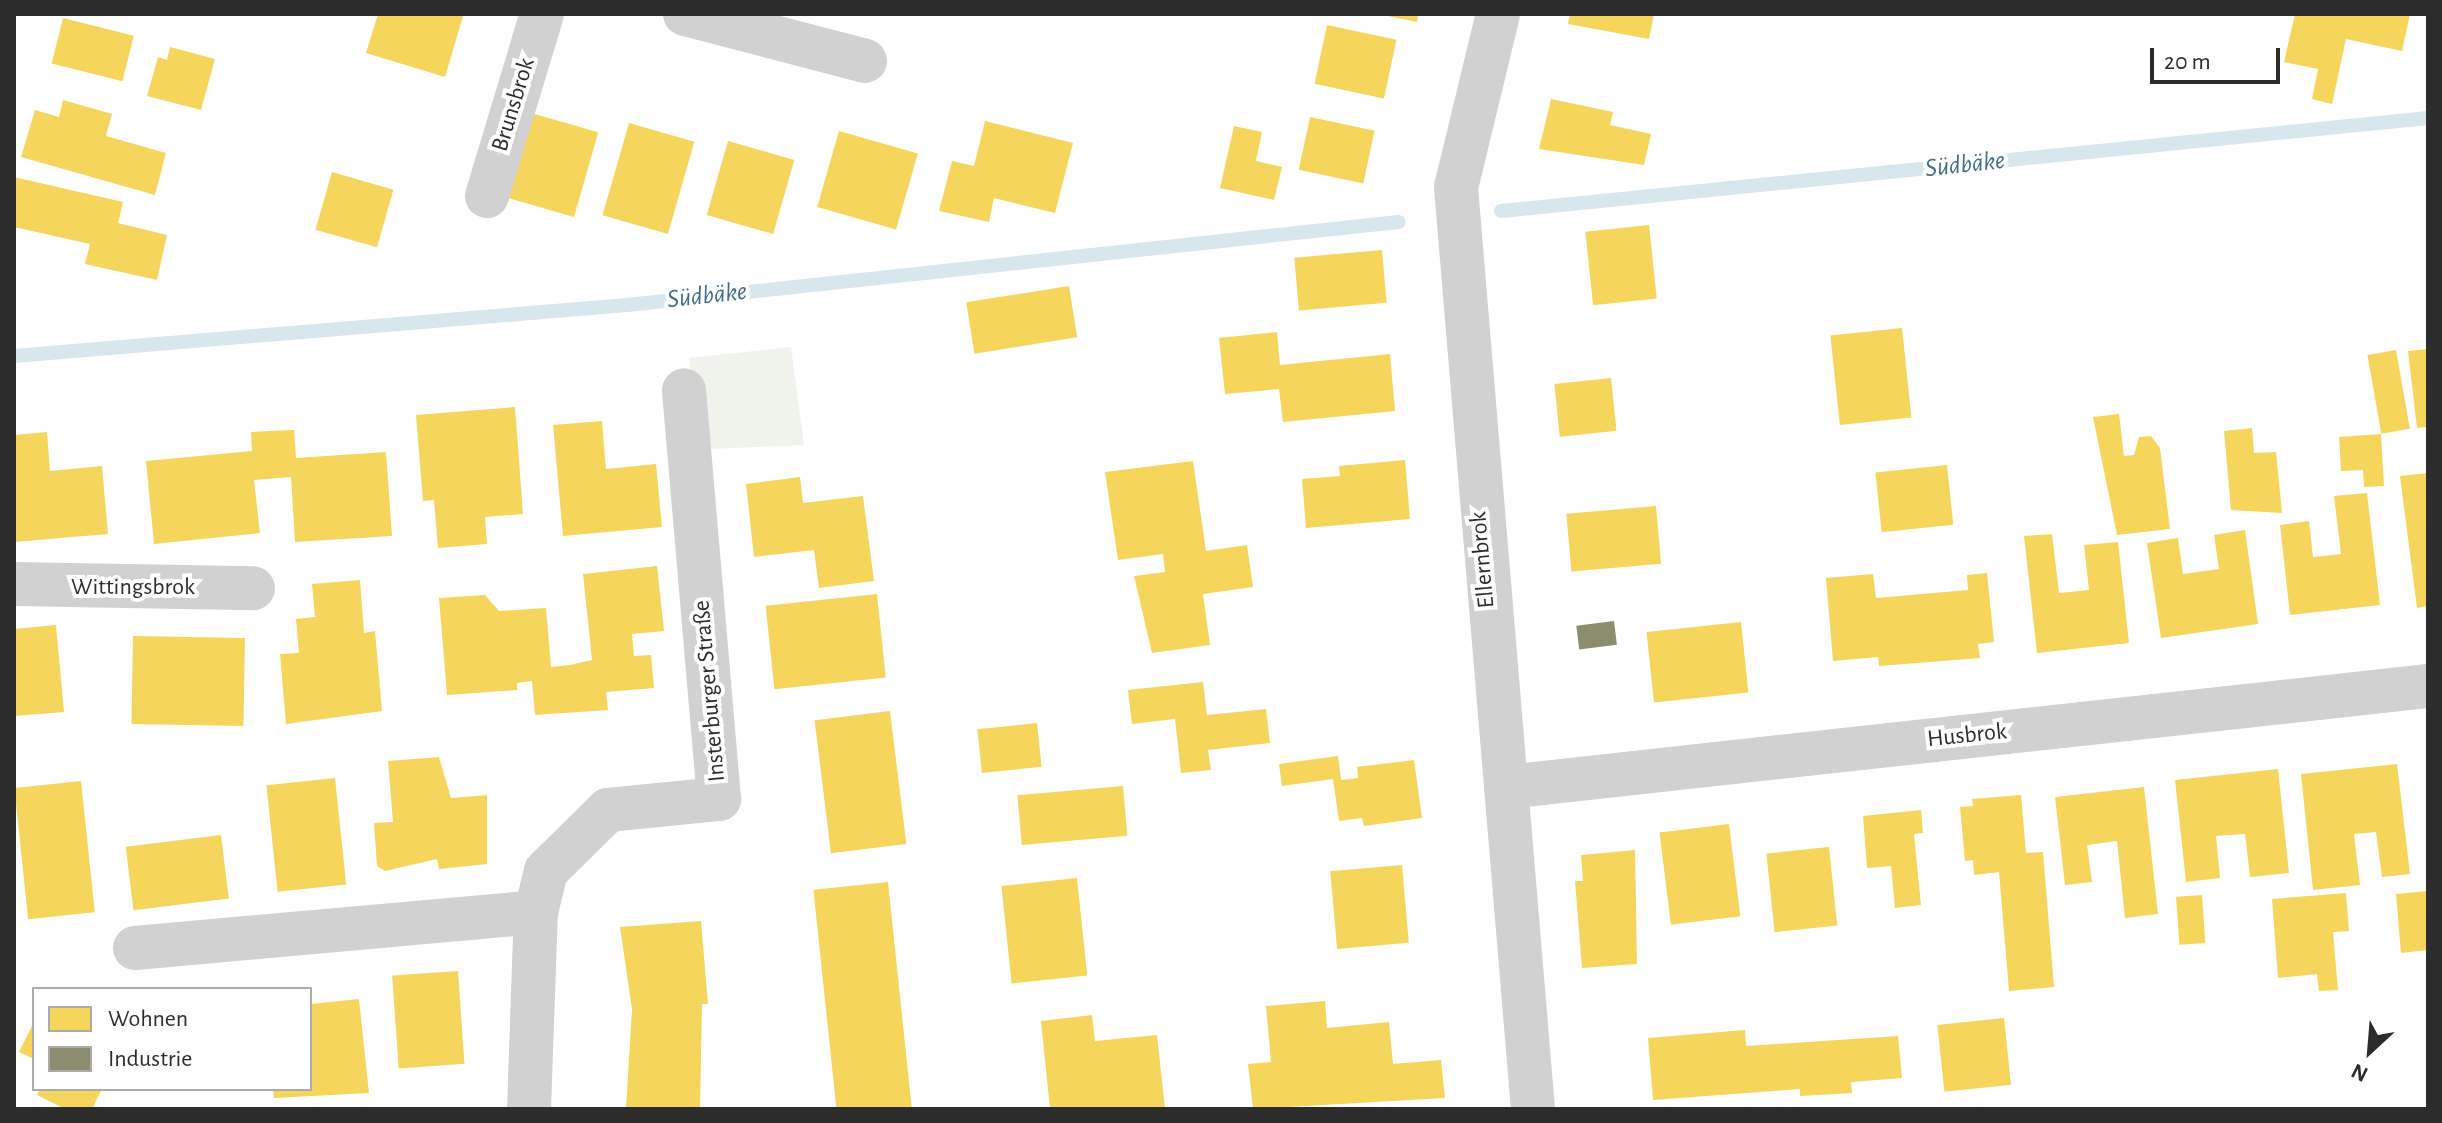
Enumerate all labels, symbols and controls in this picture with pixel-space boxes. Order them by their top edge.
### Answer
scale bar [2154,32,2284,82]
text: 20 m [2164,50,2211,74]
street label: Brunsbrok [486,55,542,155]
water label: Südbäke [1924,145,2006,185]
water label: Südbäke [666,276,748,316]
street label: Ellernbrok [1464,510,1502,610]
street label: Wittingsbrok [71,574,195,602]
street label: Insterburger Straße [688,599,732,783]
street label: Husbrok [1926,718,2008,754]
legend [32,987,312,1091]
text: Wohnen [108,1007,188,1031]
north arrow [2330,1011,2410,1091]
text: Industrie [108,1047,192,1071]
text: N [2348,1059,2371,1086]

